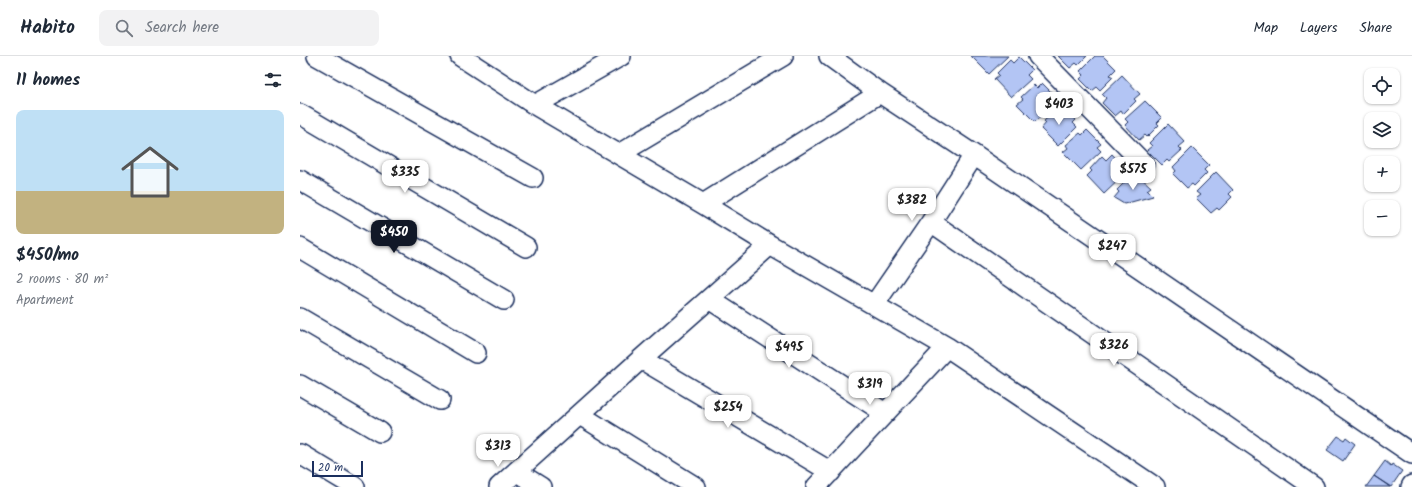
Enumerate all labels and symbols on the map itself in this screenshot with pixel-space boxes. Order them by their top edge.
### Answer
pin: $403 [1035,92,1083,126]
pin: $575 [1109,157,1157,191]
pin: $335 [381,160,429,194]
pin: $382 [888,188,936,222]
pin: $450 [370,220,418,254]
pin: $247 [1088,234,1136,268]
pin: $326 [1090,333,1138,367]
pin: $495 [765,335,813,369]
pin: $319 [846,372,894,406]
pin: $254 [704,395,752,429]
pin: $313 [474,434,522,468]
scale bar [312,459,363,478]

